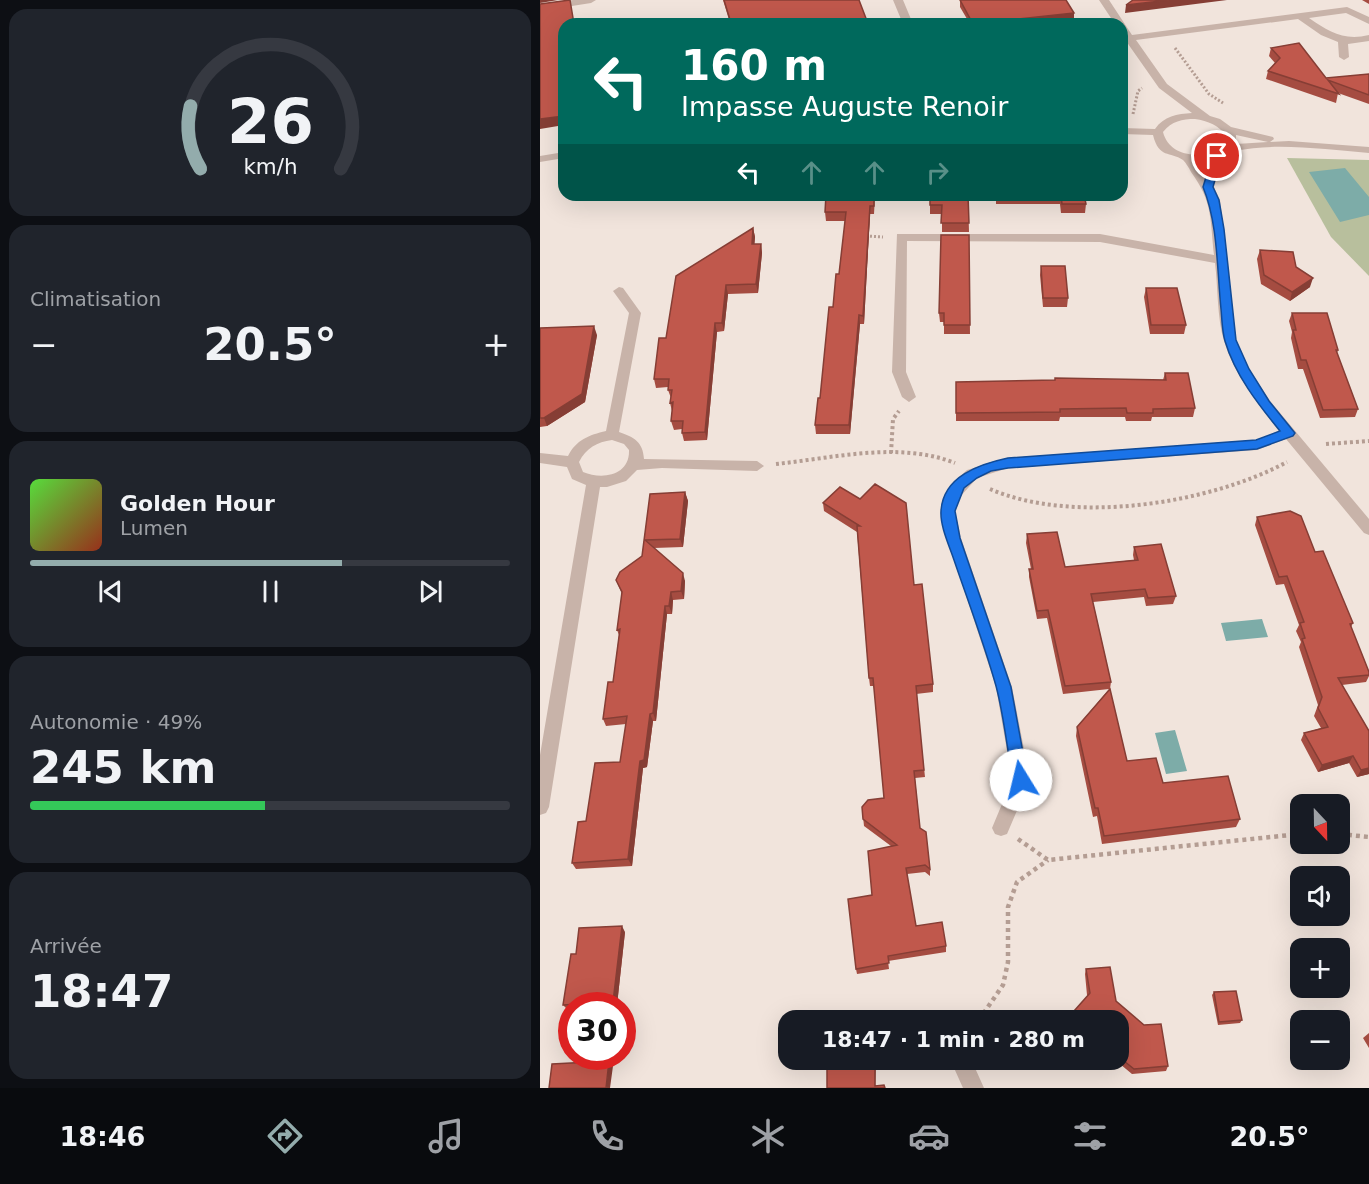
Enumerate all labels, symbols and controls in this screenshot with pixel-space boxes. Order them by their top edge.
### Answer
text: 160 m [681,41,827,90]
icon: left [582,42,660,120]
text: 26 [227,86,313,159]
text: Impasse Auguste Renoir [681,91,1008,122]
pin [1191,130,1242,181]
icon: arrive [1200,139,1233,172]
text: km/h [243,155,297,180]
icon: left [732,156,765,189]
icon: ahead [795,156,828,189]
icon: ahead [858,156,891,189]
icon: right [921,156,954,189]
text: Climatisation [30,287,161,311]
text: 20.5° [203,318,337,371]
text: − [30,325,58,364]
text: + [482,325,510,364]
text: Golden Hour [120,491,275,516]
text: Lumen [120,516,188,540]
icon: previous [94,575,127,608]
icon: pause [254,575,287,608]
icon: next [414,575,447,608]
text: Autonomie · 49% [30,710,202,734]
text: 245 km [30,741,216,794]
position arrow [989,748,1053,812]
north arrow [1290,794,1350,854]
map controls [1290,794,1350,1070]
button: sound [1290,866,1350,926]
text: Arrivée [30,934,102,958]
button: + [1290,938,1350,998]
text: 18:47 [30,965,173,1018]
speed limit sign: 30 [558,992,636,1070]
button: − [1290,1010,1350,1070]
text: 18:47 · 1 min · 280 m [822,1027,1085,1052]
icon: directions [264,1115,306,1157]
icon: music [425,1115,467,1157]
icon: phone [586,1115,628,1157]
icon: climate [747,1115,789,1157]
icon: car [908,1115,950,1157]
icon: filters [1069,1115,1111,1157]
text: 18:46 [59,1121,145,1152]
text: 20.5° [1229,1121,1310,1152]

